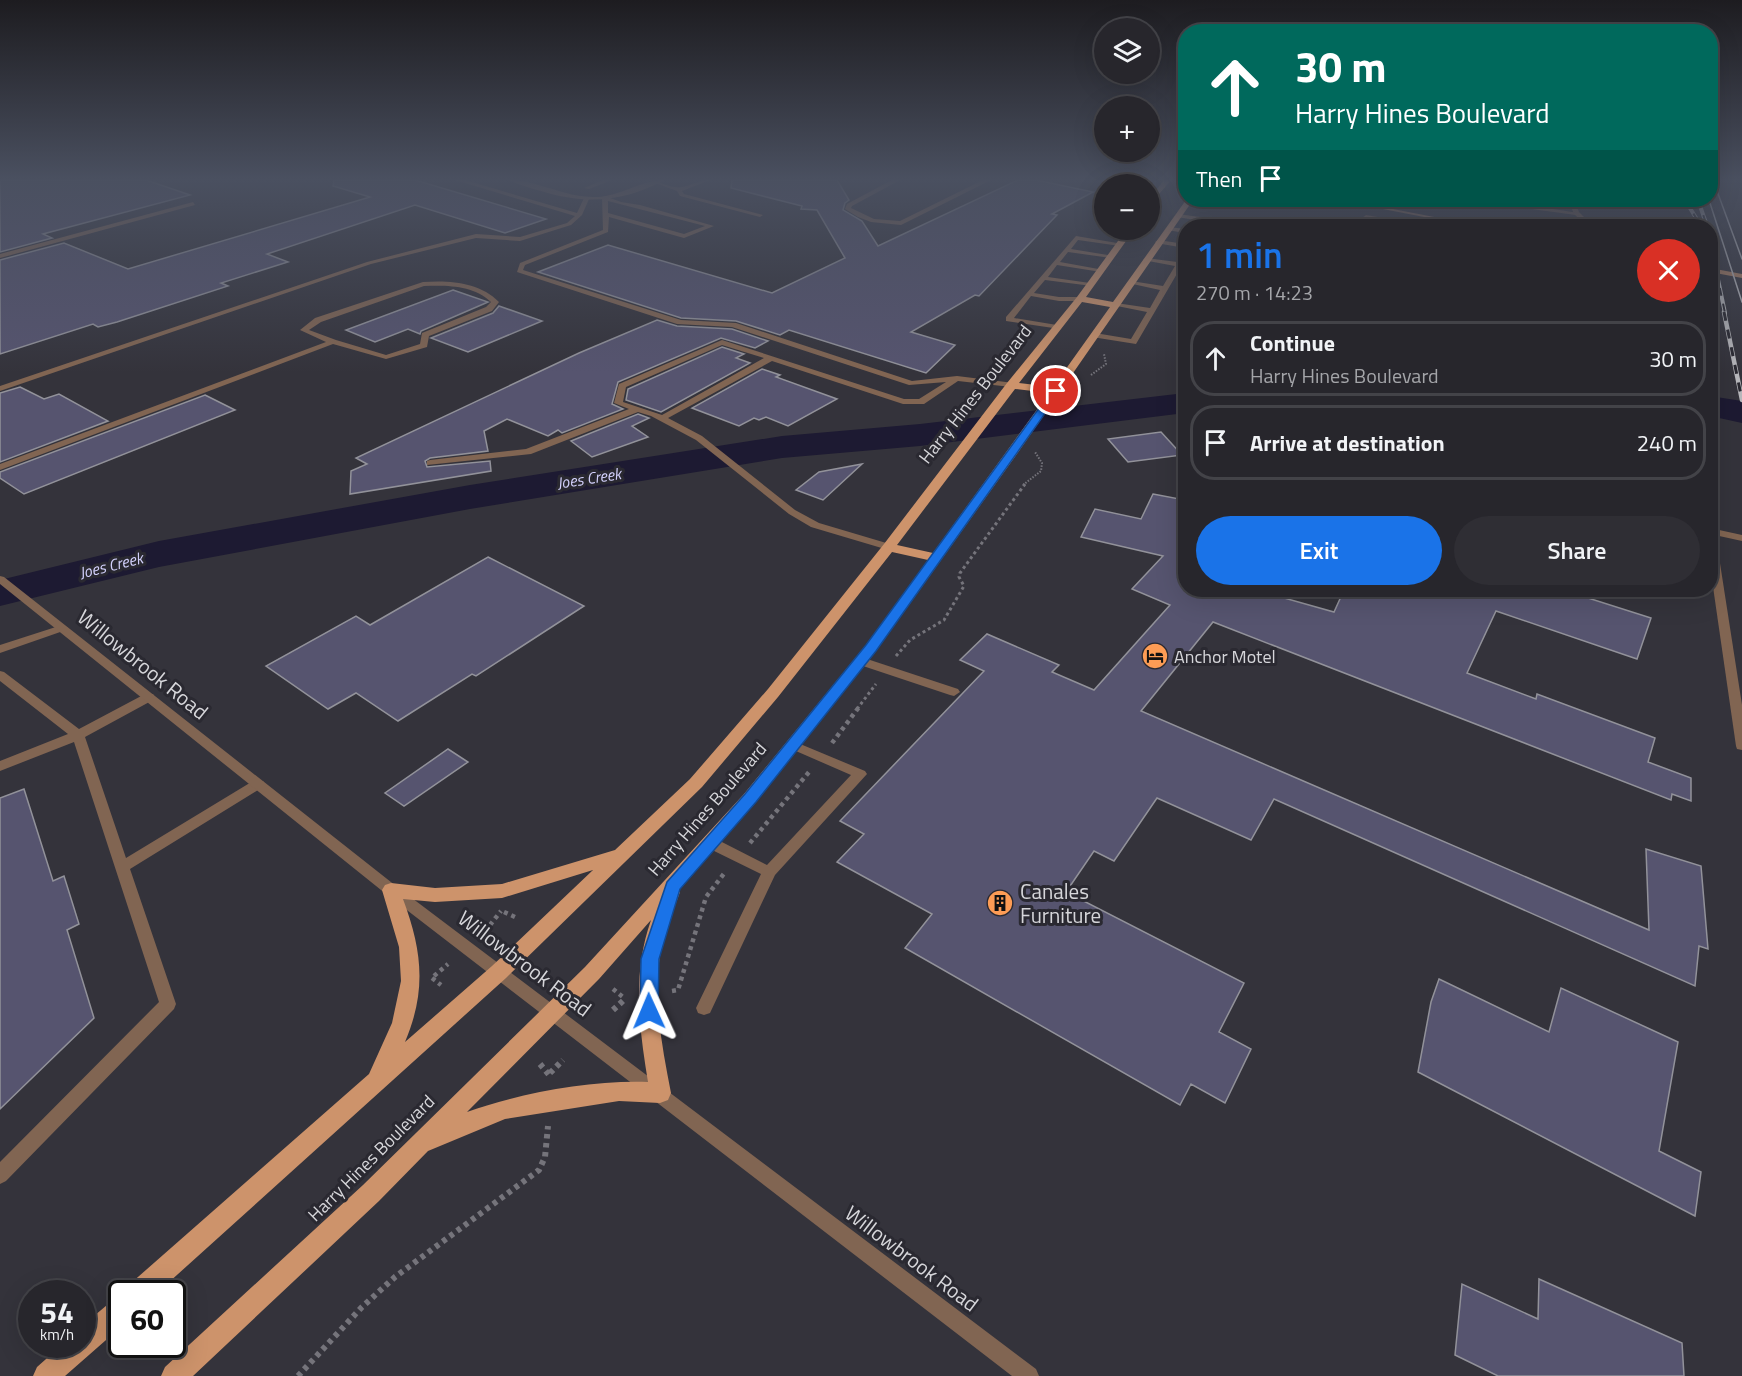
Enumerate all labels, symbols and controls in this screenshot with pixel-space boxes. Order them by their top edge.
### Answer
map controls [1094,18,1160,240]
button: layers [1094,18,1160,84]
text: 30 m [1295,34,1387,98]
icon: ahead [1196,48,1274,126]
text: Harry Hines Boulevard [1295,92,1550,133]
button: + [1094,96,1160,162]
text: Then [1196,162,1242,196]
icon: arrive [1254,162,1287,195]
button: − [1094,174,1160,240]
text: 1 min [1196,227,1283,282]
button: close [1637,239,1700,302]
text: 270 m · 14:23 [1196,277,1313,308]
street label: Harry Hines Boulevard [912,319,1038,469]
text: Continue [1250,326,1335,360]
icon: ahead [1199,342,1232,375]
text: 30 m [1649,342,1697,376]
text: Harry Hines Boulevard [1250,360,1439,391]
pin [1030,365,1081,416]
icon: arrive [1039,374,1072,407]
icon: arrive [1199,426,1232,459]
text: Arrive at destination [1250,426,1445,460]
text: 240 m [1637,426,1697,460]
water label: Joes Creek [555,461,625,495]
button: Exit [1196,516,1442,585]
button: Share [1454,516,1700,585]
water label: Joes Creek [77,545,147,584]
street label: Willowbrook Road [71,601,215,727]
hotel icon: Anchor Motel [1140,641,1170,671]
place label: Anchor Motel [1174,643,1276,670]
street label: Harry Hines Boulevard [641,736,773,882]
place label: Canales Furniture [1020,875,1101,931]
building icon: Canales Furniture [985,888,1015,918]
street label: Willowbrook Road [451,902,599,1024]
position arrow [617,979,681,1043]
street label: Harry Hines Boulevard [301,1088,441,1228]
street label: Willowbrook Road [838,1197,986,1319]
speed limit sign: 60 [108,1280,186,1358]
text: 54 [40,1289,74,1335]
text: km/h [40,1323,74,1346]

